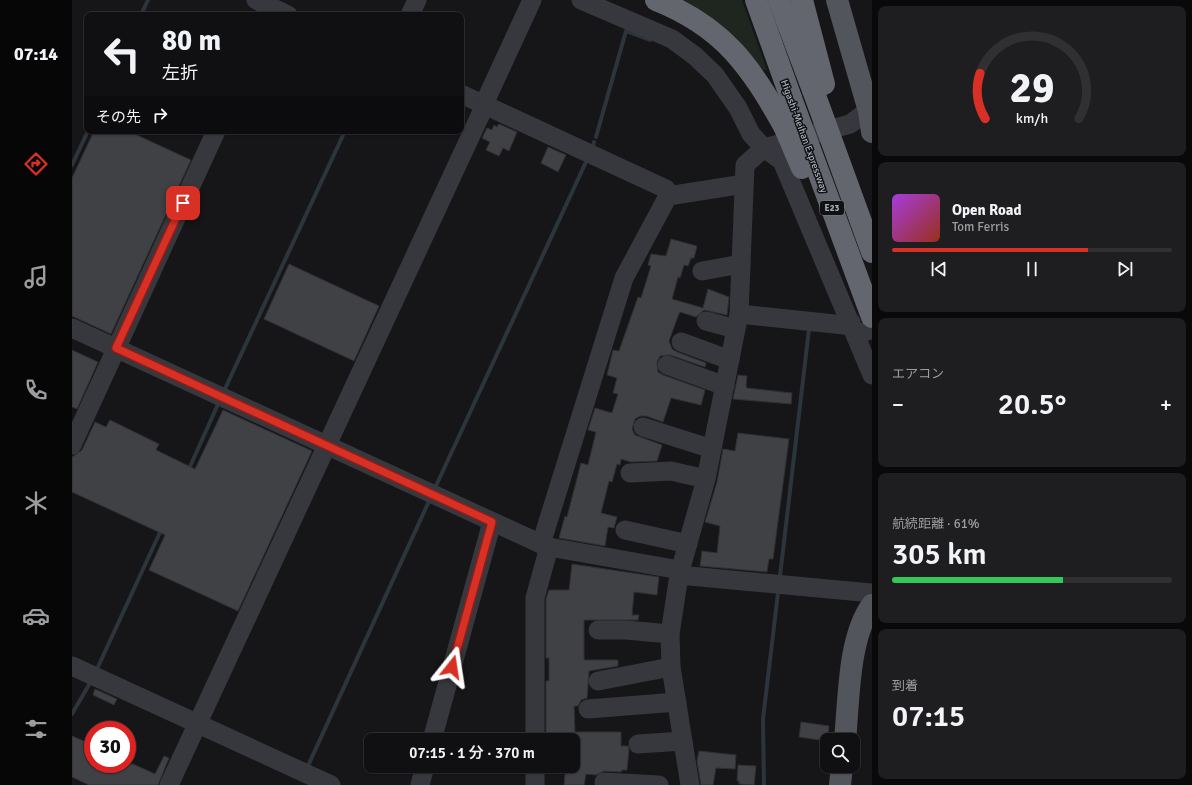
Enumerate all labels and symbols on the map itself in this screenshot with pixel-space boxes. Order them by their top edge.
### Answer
street label: Higashi-Meihan Expressway [778,78,830,195]
pin [166,186,200,220]
road number: E23 [820,201,844,215]
position arrow [431,646,473,688]
speed limit sign: 30 [84,721,136,773]

